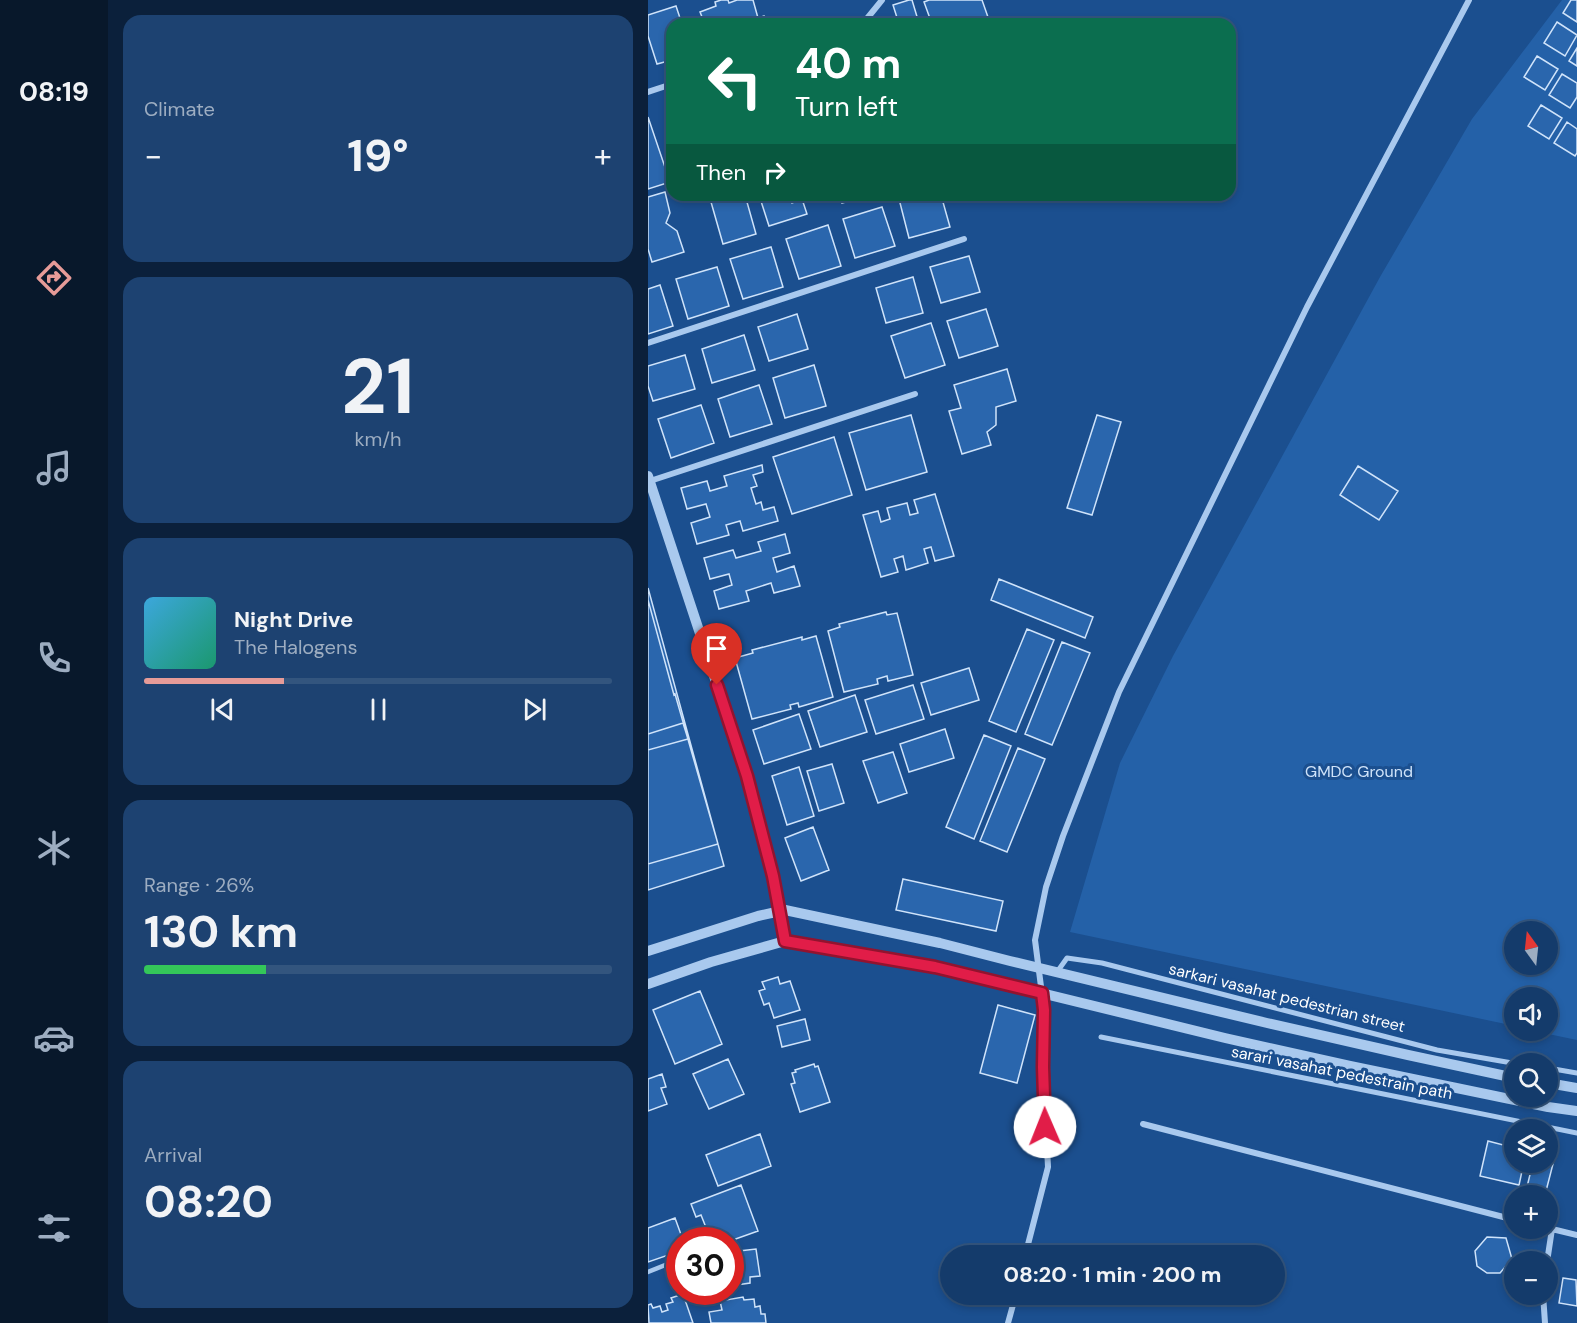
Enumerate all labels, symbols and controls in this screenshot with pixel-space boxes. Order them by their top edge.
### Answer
text: 40 m [795,36,901,91]
icon: left [696,42,774,120]
text: 08:19 [19,74,89,109]
text: Turn left [795,89,898,124]
text: Climate [144,96,215,122]
text: 19° [347,126,409,185]
text: − [144,134,162,177]
text: + [594,134,612,177]
icon: right [758,156,791,189]
text: Then [696,158,746,187]
icon: directions [33,257,75,299]
text: 21 [341,336,415,437]
text: km/h [354,426,402,452]
icon: music [33,447,75,489]
text: Night Drive [234,605,353,634]
pin [691,623,742,685]
icon: arrive [700,632,733,665]
text: The Halogens [234,634,357,660]
icon: phone [33,637,75,679]
icon: previous [206,693,239,726]
icon: pause [362,693,395,726]
icon: next [518,693,551,726]
park label: GMDC Ground [1305,761,1413,782]
icon: climate [33,827,75,869]
text: Range · 26% [144,872,254,898]
text: 130 km [144,902,298,961]
north arrow [1504,921,1558,975]
map controls [1504,921,1558,1305]
street label: sarkari vasahat pedestrian street [1167,958,1407,1037]
button: sound [1504,987,1558,1041]
icon: car [33,1017,75,1059]
street label: sarari vasahat pedestrain path [1229,1041,1454,1104]
button: search [1504,1053,1558,1107]
position arrow [1013,1095,1077,1159]
button: layers [1504,1119,1558,1173]
text: Arrival [144,1142,202,1168]
text: 08:20 [144,1172,273,1231]
button: + [1504,1185,1558,1239]
icon: filters [33,1207,75,1249]
speed limit sign: 30 [666,1227,744,1305]
button: − [1504,1251,1558,1305]
text: 08:20 · 1 min · 200 m [1004,1260,1221,1289]

